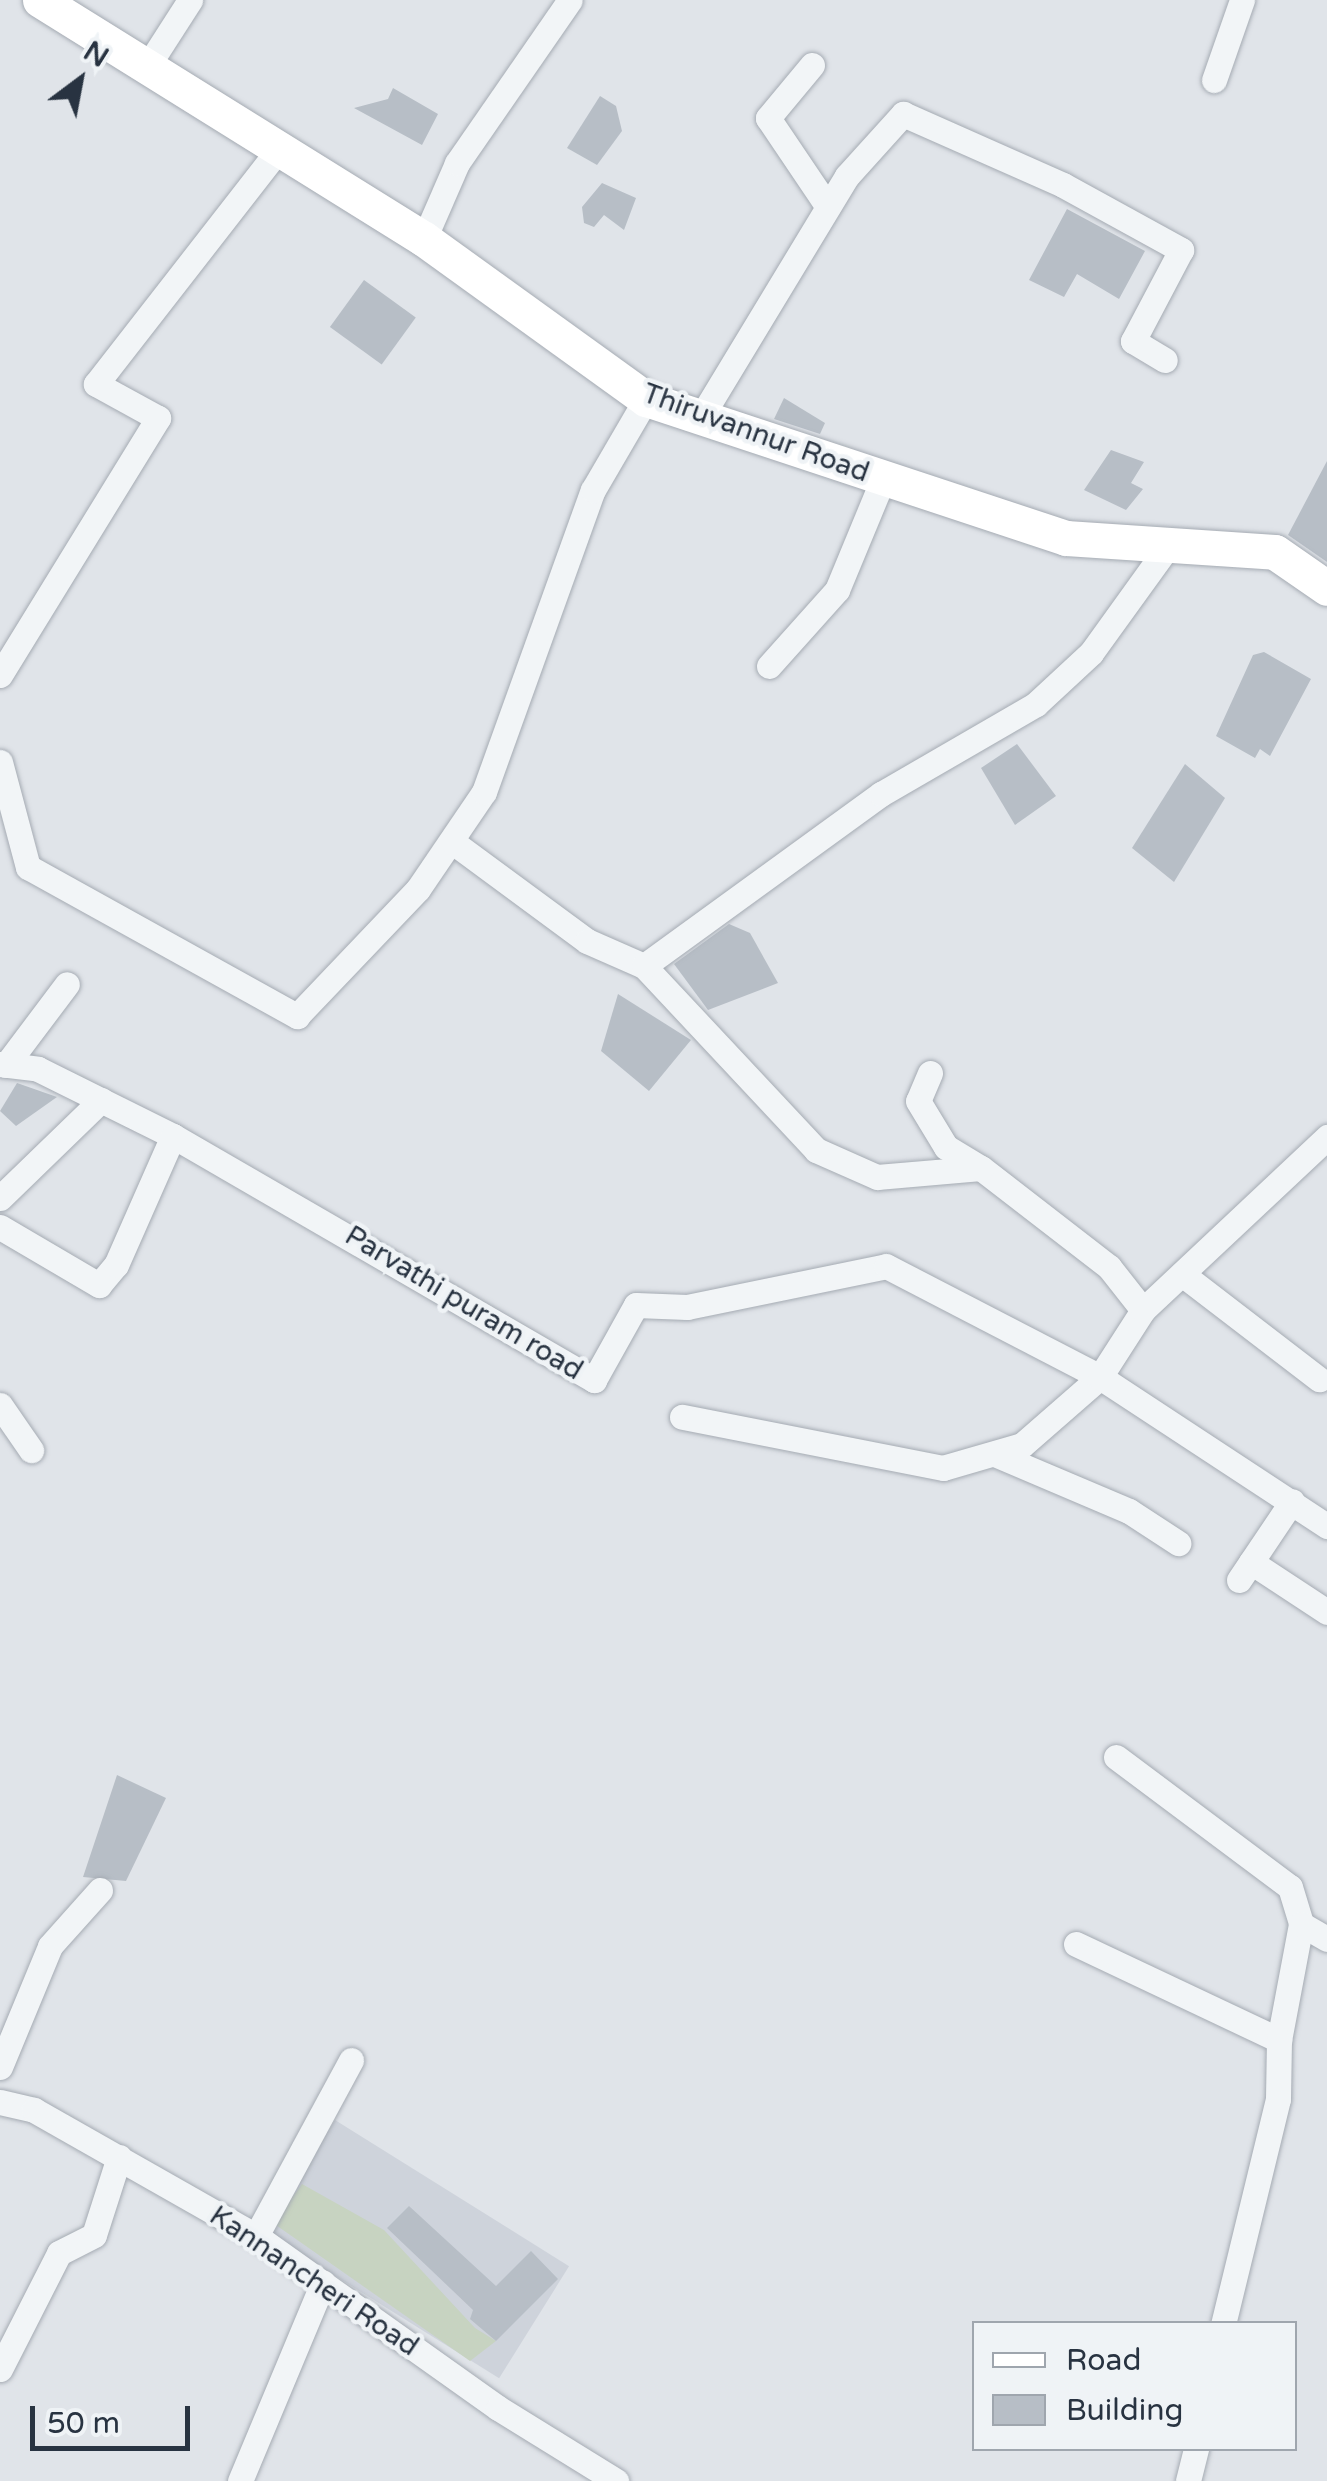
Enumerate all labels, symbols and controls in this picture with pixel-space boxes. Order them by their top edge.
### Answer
north arrow [30,30,130,130]
text: N [77,34,114,75]
street label: Thiruvannur Road [638,376,874,490]
street label: Parvathi puram road [339,1219,589,1387]
street label: Kannancheri Road [203,2199,425,2363]
legend [972,2321,1297,2451]
text: Road [1066,2342,1141,2379]
scale bar [35,2386,195,2448]
text: Building [1066,2392,1183,2429]
text: 50 m [47,2405,120,2442]

